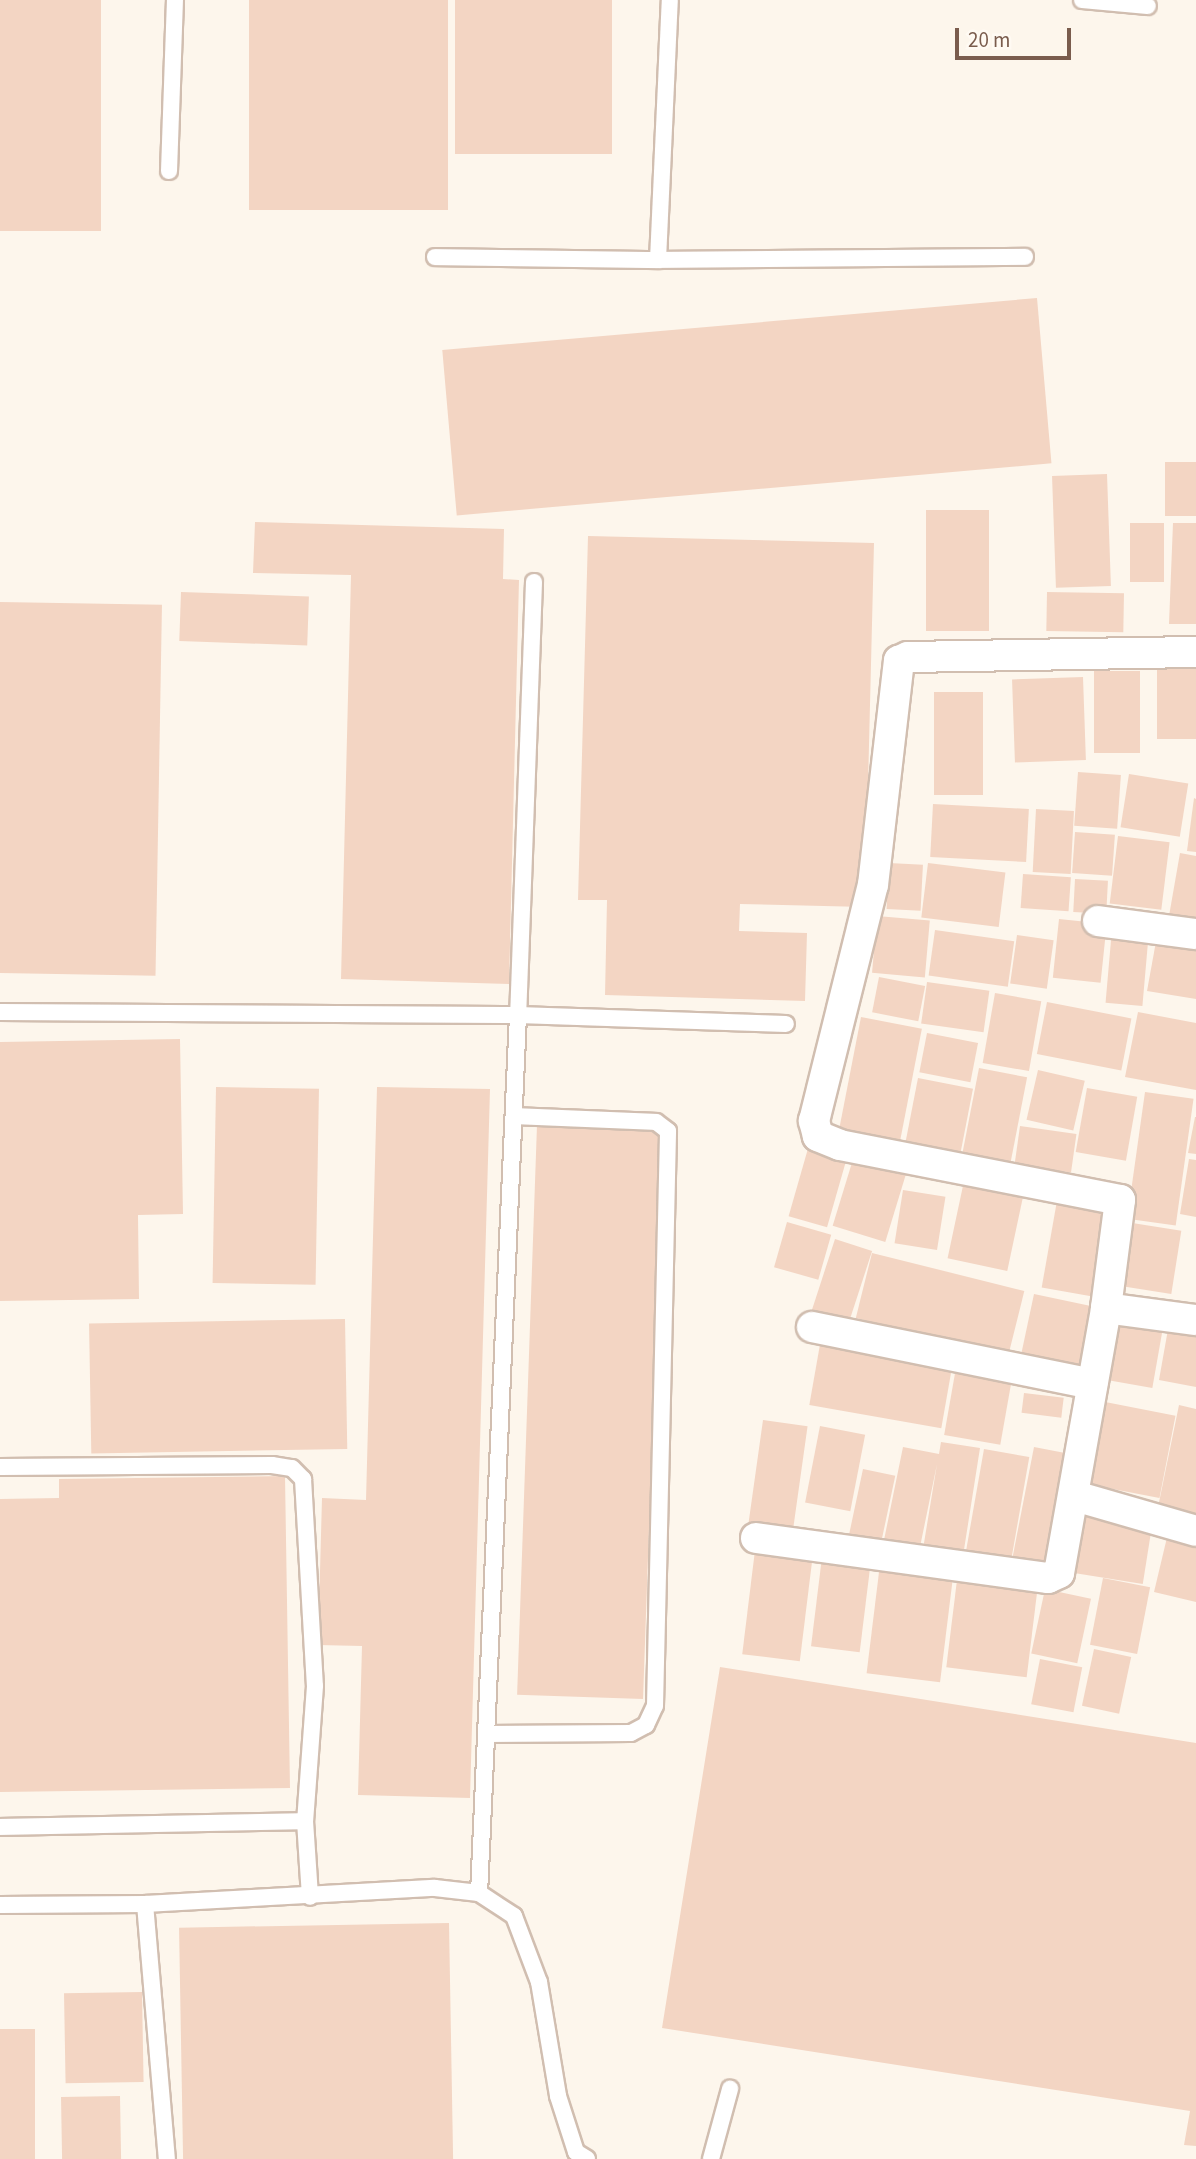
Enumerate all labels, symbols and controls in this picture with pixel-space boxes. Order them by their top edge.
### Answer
scale bar [958,14,1074,58]
text: 20 m [968,25,1010,55]

